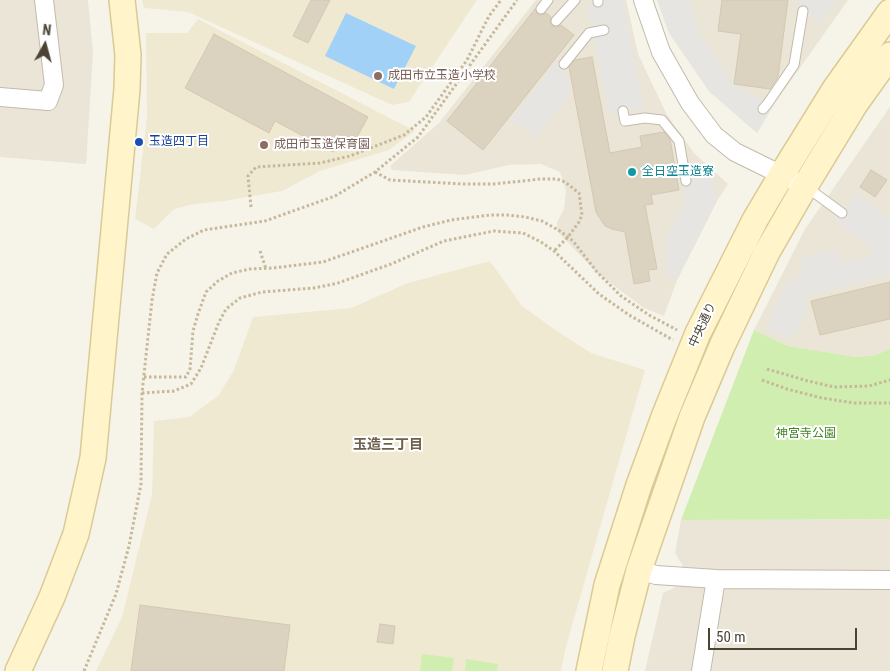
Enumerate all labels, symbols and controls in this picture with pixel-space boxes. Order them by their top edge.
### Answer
north arrow [20,20,70,70]
text: N [42,22,52,39]
place label: 成田市立玉造小学校 [388,69,496,83]
marker: 成田市立玉造小学校 [372,70,384,82]
place label: 玉造四丁目 [149,135,209,149]
marker: 玉造四丁目 [133,136,145,148]
place label: 成田市玉造保育園 [274,138,370,152]
marker: 成田市玉造保育園 [258,139,270,151]
place label: 全日空玉造寮 [642,165,714,179]
marker: 全日空玉造寮 [626,166,638,178]
street label: 中央通り [686,300,720,350]
park label: 神宮寺公園 [776,427,836,441]
district label: 玉造三丁目 [353,437,423,453]
scale bar [710,618,859,650]
text: 50 m [716,628,746,646]

